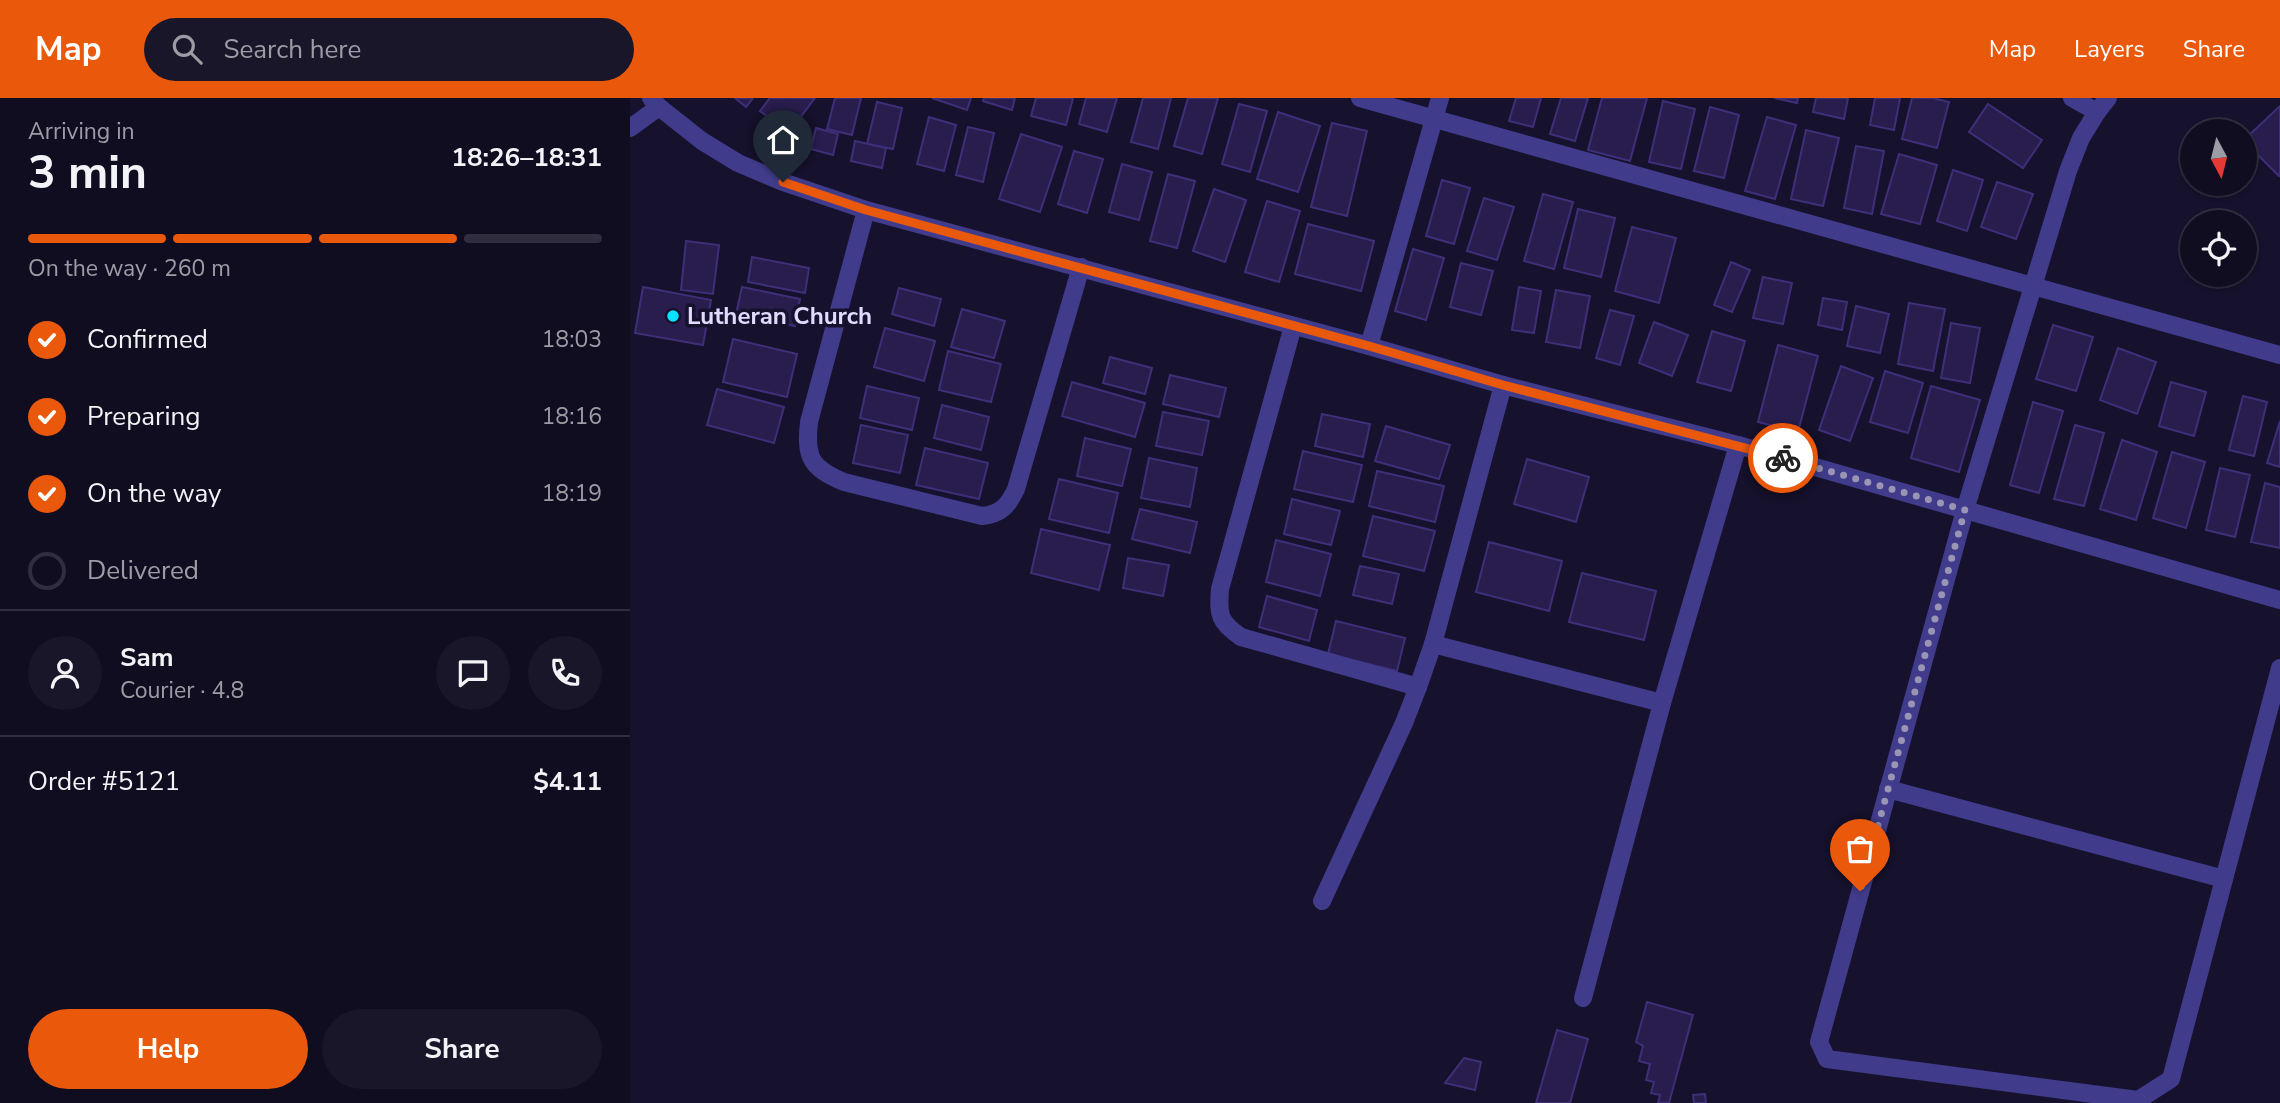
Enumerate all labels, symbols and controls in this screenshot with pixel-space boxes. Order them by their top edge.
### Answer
search box [144,18,634,81]
text: Map [35,27,102,72]
icon: search [168,30,206,68]
text: Search here [224,32,361,67]
text: Map [1989,33,2036,65]
text: Layers [2074,33,2145,65]
text: Share [2183,33,2245,65]
pin [753,110,813,182]
text: Arriving in [28,116,135,147]
north arrow [2180,119,2258,196]
map controls [2180,119,2257,287]
icon: home [764,121,802,159]
text: 18:26–18:31 [451,140,602,175]
text: 3 min [28,141,147,204]
button: locate [2180,210,2257,287]
text: On the way · 260 m [28,253,231,284]
place label: Lutheran Church [687,300,872,332]
marker: Lutheran Church [665,308,681,324]
icon: check [28,321,66,359]
text: Confirmed [87,322,208,357]
text: 18:03 [542,324,602,355]
icon: check [28,398,66,436]
text: Preparing [87,399,200,434]
text: 18:16 [542,401,602,432]
courier [1748,423,1818,493]
icon: bike [1764,439,1802,477]
icon: check [28,475,66,513]
text: On the way [87,476,221,511]
text: 18:19 [542,478,602,509]
text: Delivered [87,553,199,588]
button: person [28,636,102,710]
button: chat [436,636,510,710]
button: phone [528,636,602,710]
text: Sam [120,640,173,675]
text: Courier · 4.8 [120,675,244,706]
text: Order #5121 [28,764,180,799]
text: $4.11 [533,764,602,799]
pin [1830,819,1890,891]
icon: bag [1841,830,1879,868]
button: Help [28,1009,308,1089]
button: Share [322,1009,602,1089]

